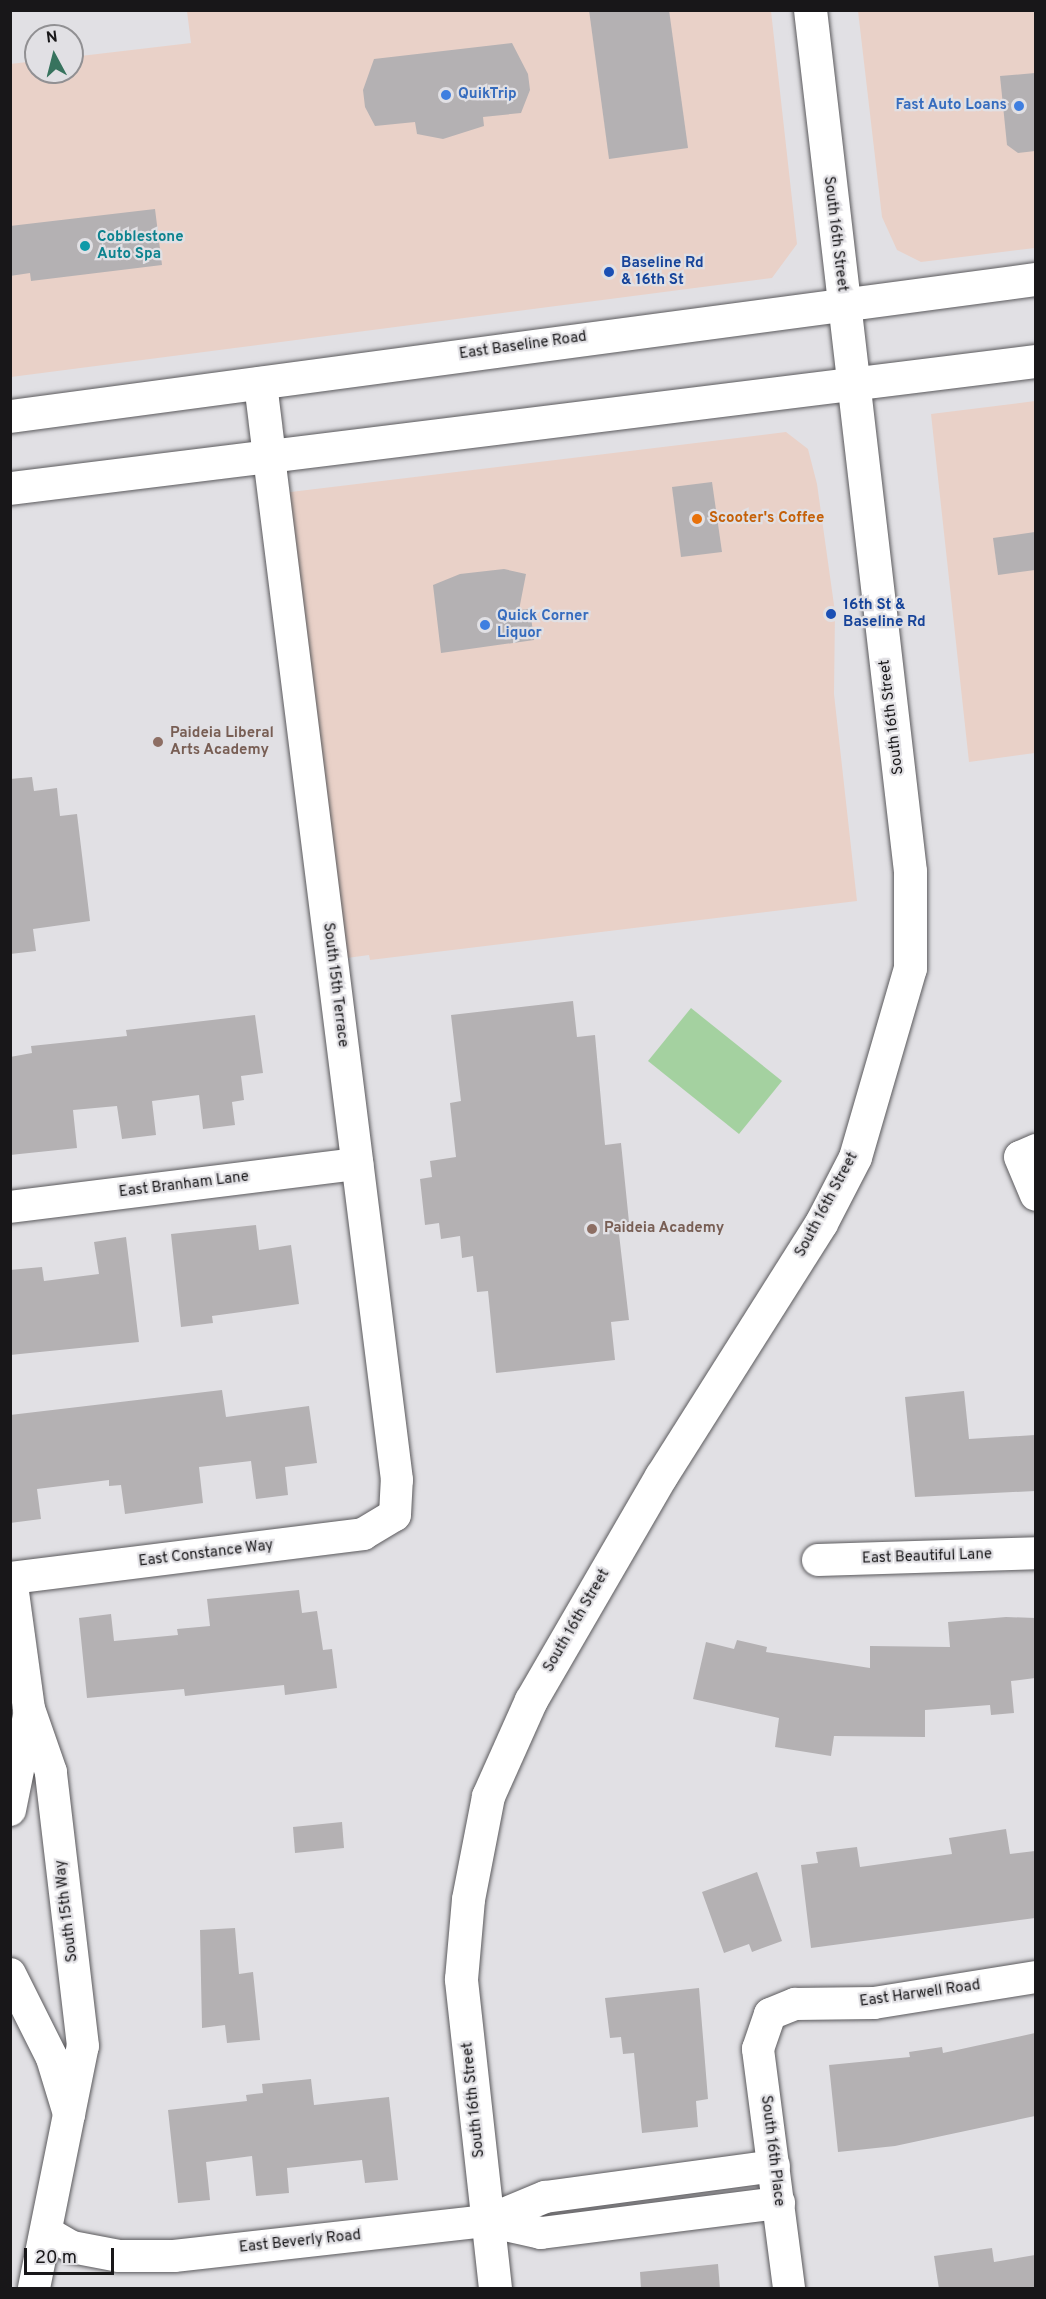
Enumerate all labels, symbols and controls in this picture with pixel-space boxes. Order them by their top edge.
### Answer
north arrow [24,24,84,84]
text: N [45,27,59,49]
place label: QuikTrip [458,86,517,104]
marker: QuikTrip [439,88,453,102]
place label: Fast Auto Loans [895,97,1007,115]
marker: Fast Auto Loans [1012,99,1026,113]
street label: South 16th Street [819,175,851,293]
place label: Cobblestone Auto Spa [97,228,184,263]
marker: Cobblestone Auto Spa [78,239,92,253]
place label: Baseline Rd & 16th St [621,254,704,289]
marker: Baseline Rd & 16th St [602,265,616,279]
street label: East Baseline Road [458,328,588,364]
place label: Scooter's Coffee [709,510,824,528]
marker: Scooter's Coffee [690,512,704,526]
place label: 16th St & Baseline Rd [843,596,926,631]
place label: Quick Corner Liquor [497,607,589,642]
marker: 16th St & Baseline Rd [824,607,838,621]
marker: Quick Corner Liquor [478,618,492,632]
street label: South 16th Street [876,658,908,776]
place label: Paideia Liberal Arts Academy [170,724,274,759]
marker: Paideia Liberal Arts Academy [151,735,165,749]
street label: South 15th Terrace [318,921,352,1049]
street label: South 16th Street [792,1150,862,1260]
street label: East Branham Lane [118,1168,250,1202]
place label: Paideia Academy [604,1220,725,1238]
marker: Paideia Academy [585,1222,599,1236]
street label: East Constance Way [138,1537,274,1571]
street label: East Beautiful Lane [862,1546,992,1568]
street label: South 16th Street [540,1566,614,1676]
street label: South 15th Way [52,1859,82,1963]
street label: East Harwell Road [859,1977,981,2011]
street label: South 16th Street [459,2041,489,2159]
street label: South 16th Place [756,2094,788,2208]
street label: East Beverly Road [238,2227,362,2257]
scale bar [27,2236,117,2274]
text: 20 m [35,2247,77,2270]

